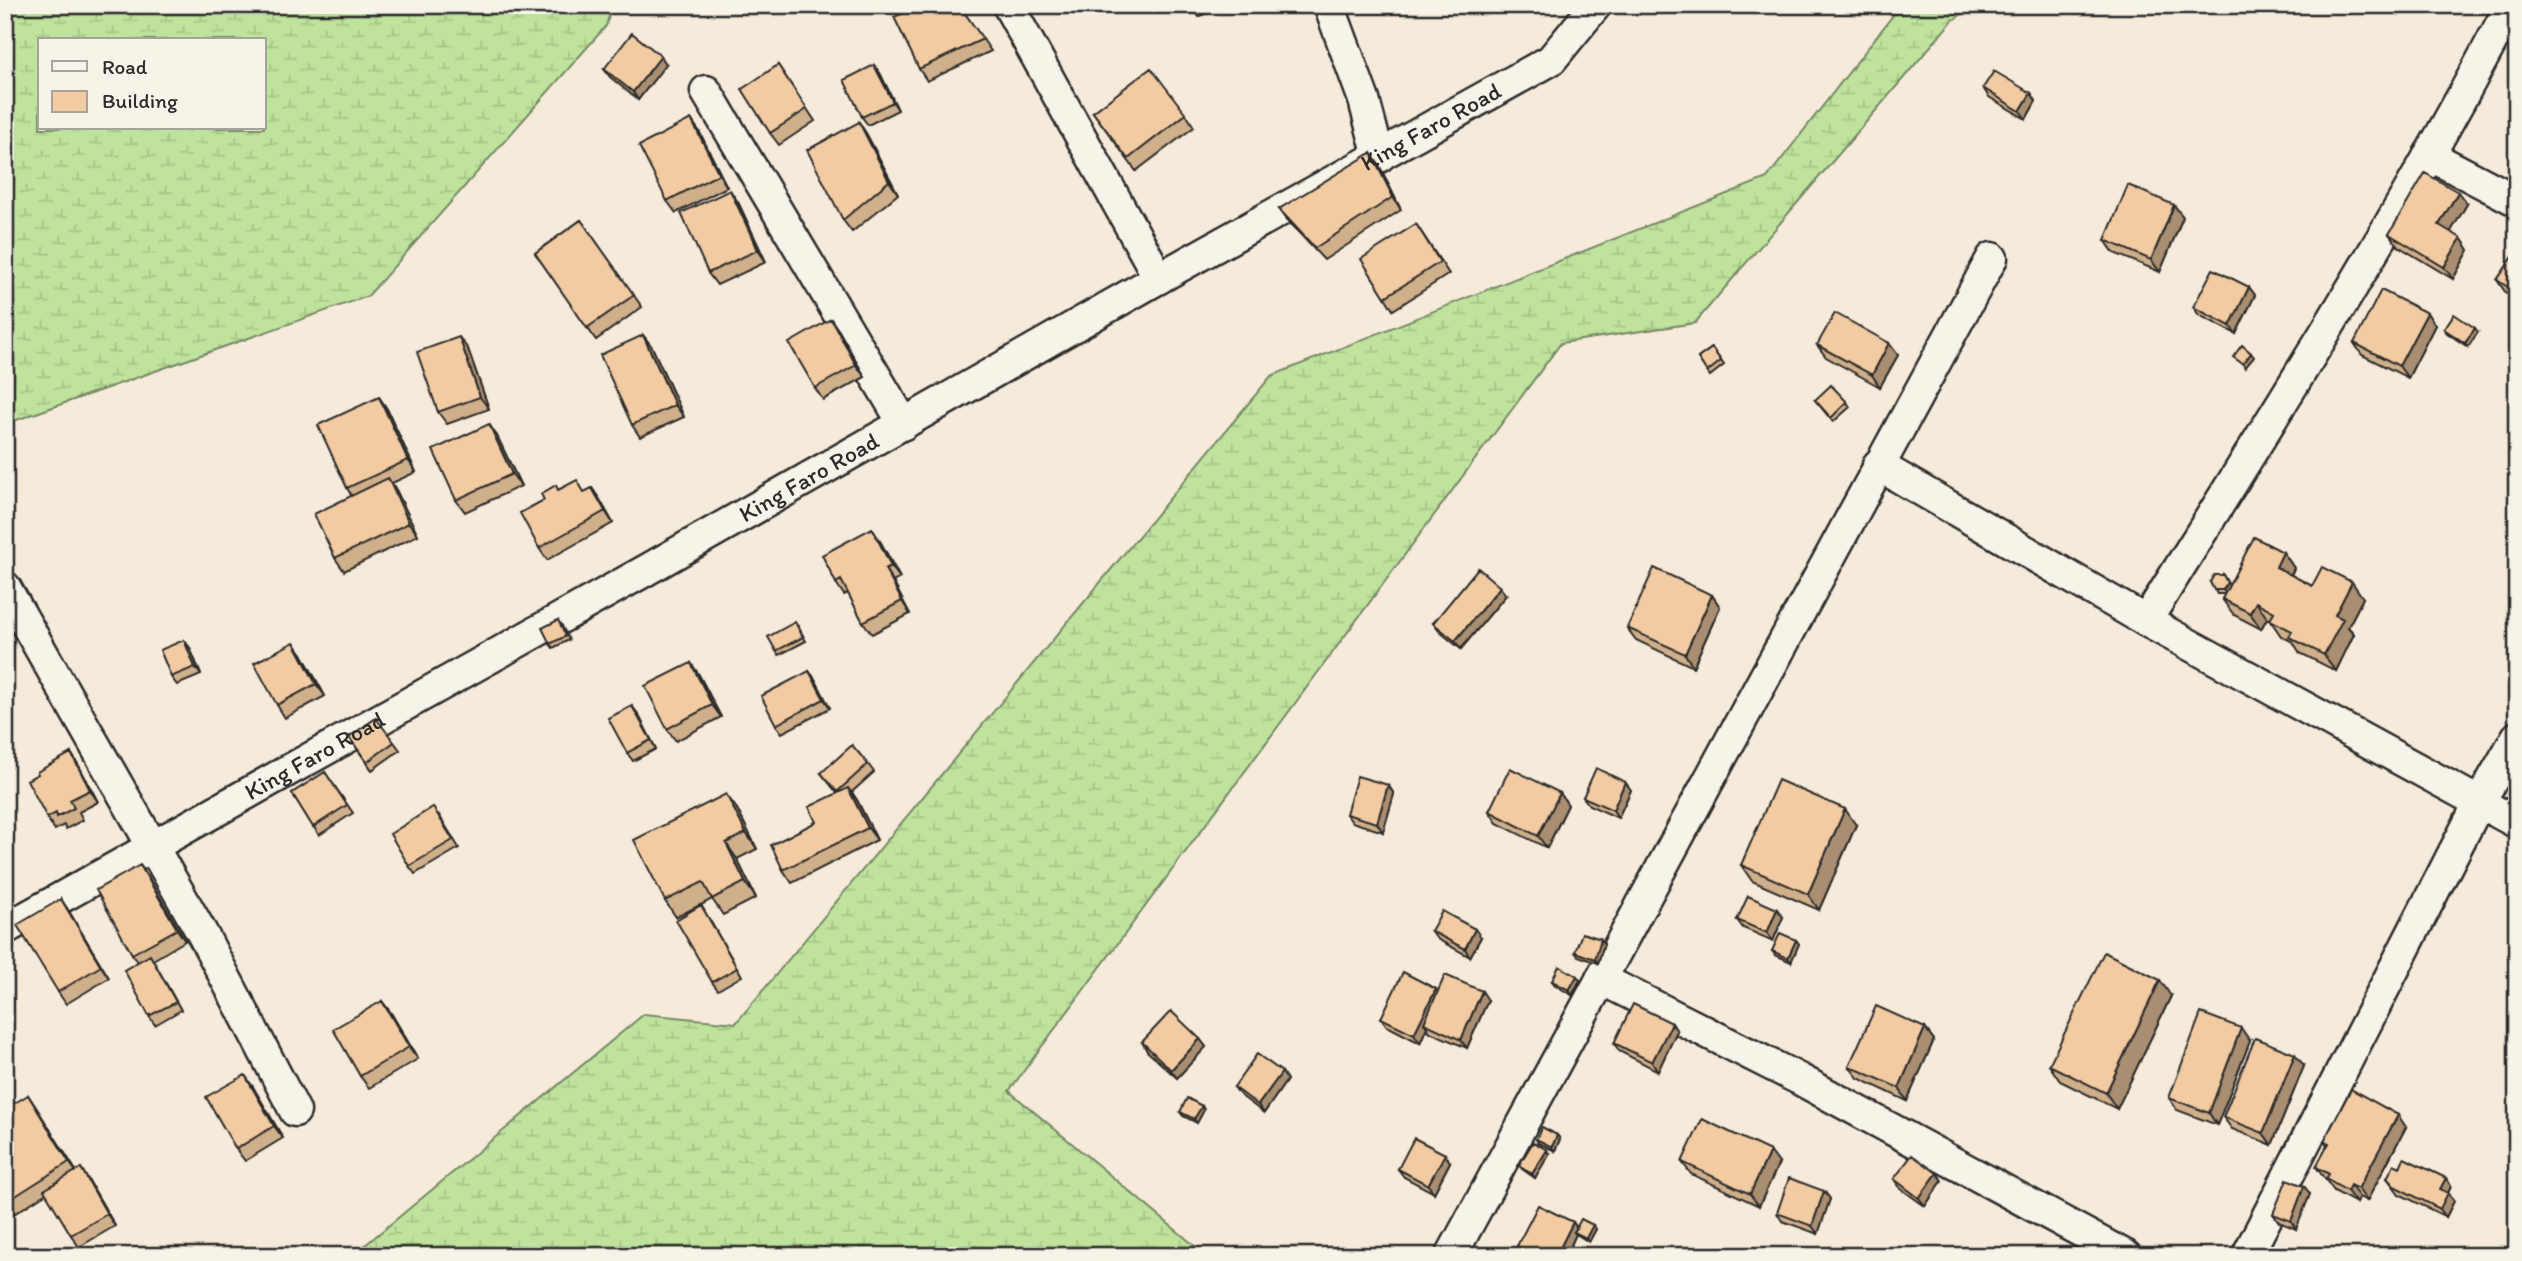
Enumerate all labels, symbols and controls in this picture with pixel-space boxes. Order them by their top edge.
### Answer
legend [38,38,266,130]
text: Road [102,54,148,79]
street label: King Faro Road [1355,76,1506,177]
text: Building [102,88,178,113]
street label: King Faro Road [734,426,884,528]
street label: King Faro Road [239,704,390,806]

